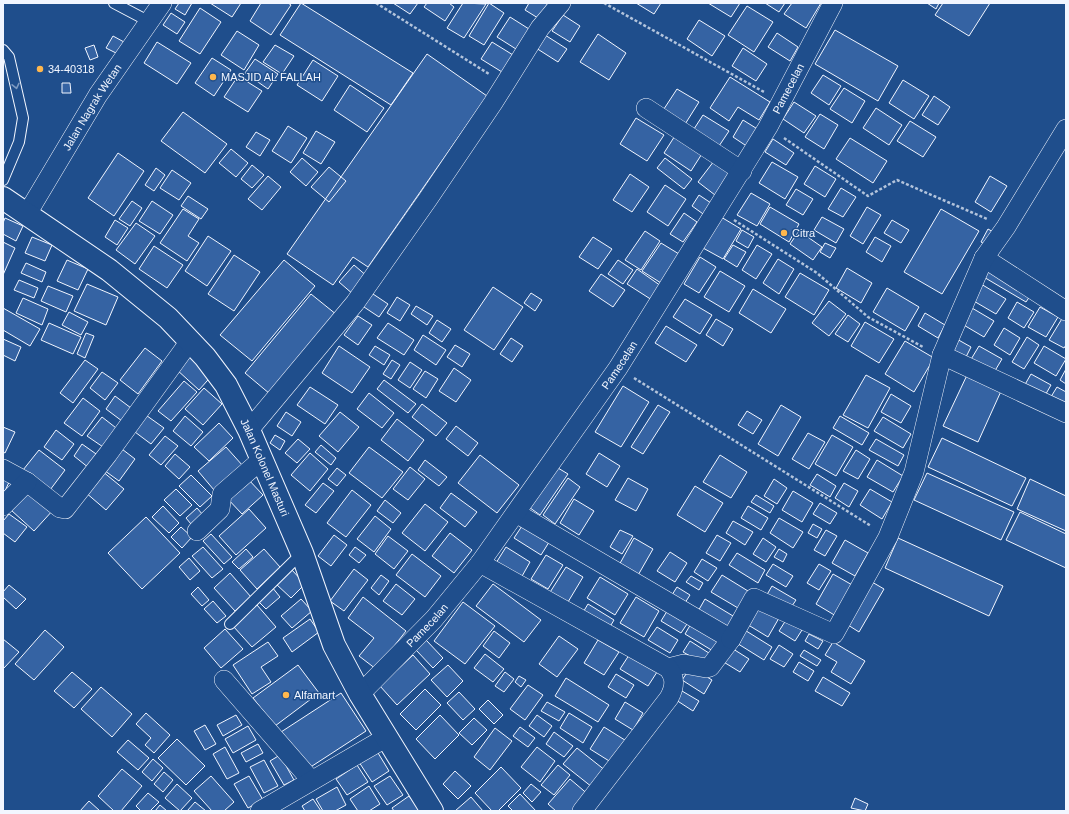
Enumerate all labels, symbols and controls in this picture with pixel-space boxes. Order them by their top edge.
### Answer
street label: Pamecelan [770,61,806,116]
street label: Jalan Nagrak Wetan [60,62,124,152]
place label: 34-40318 [48,63,95,75]
marker: 34-40318 [35,64,45,74]
place label: MASJID AL FALLAH [221,71,321,83]
marker: MASJID AL FALLAH [208,72,218,82]
one-way arrow [11,83,19,89]
place label: Citra [792,227,816,239]
marker: Citra [779,228,789,238]
street label: Pamecelan [599,339,639,391]
street label: Jalan Kolonel Masturi [238,416,291,518]
street label: Pamecelan [404,601,450,649]
place label: Alfamart [294,689,335,701]
marker: Alfamart [281,690,291,700]

